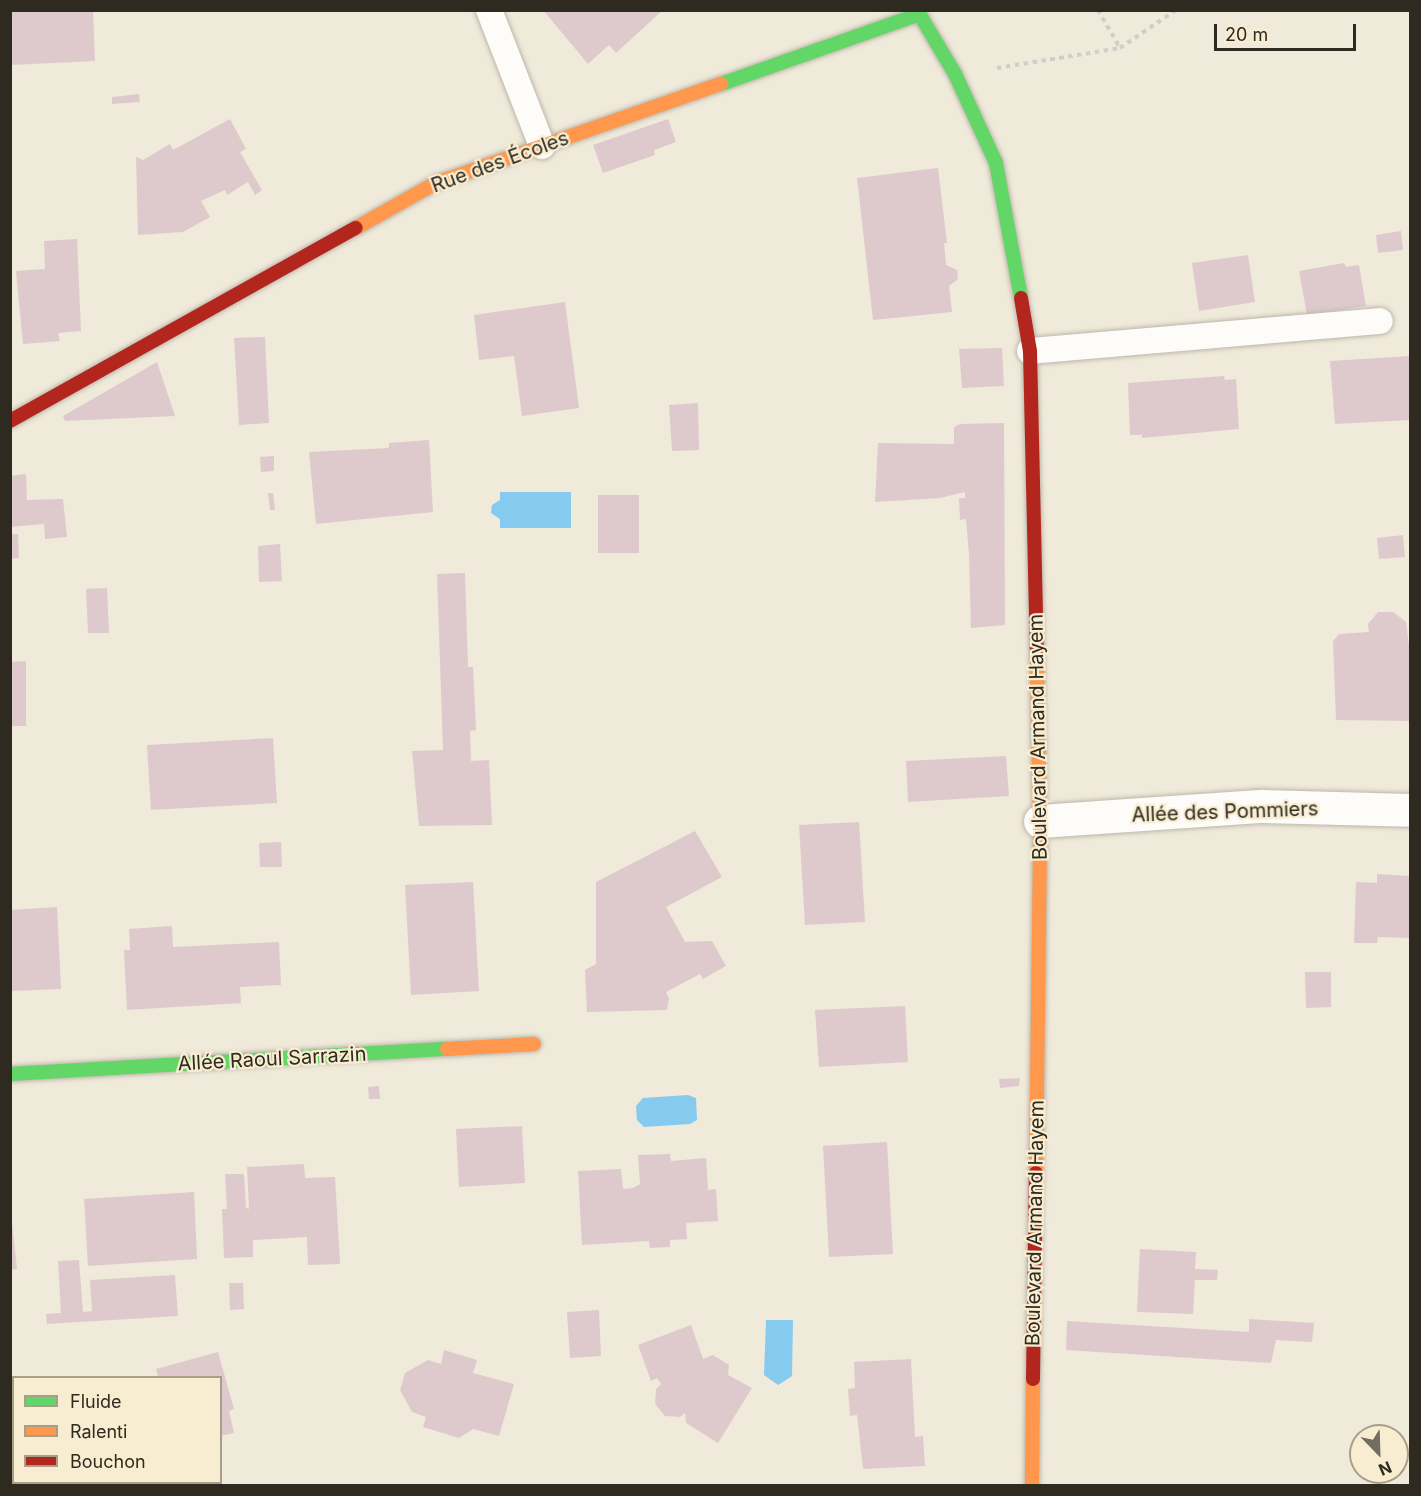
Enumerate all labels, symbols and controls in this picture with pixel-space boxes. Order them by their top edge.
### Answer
scale bar [1217,12,1360,50]
text: 20 m [1225,24,1268,45]
street label: Rue des Écoles [428,126,572,198]
street label: Boulevard Armand Hayem [1024,614,1052,860]
street label: Allée des Pommiers [1131,797,1319,827]
street label: Allée Raoul Sarrazin [177,1042,367,1076]
street label: Boulevard Armand Hayem [1021,1100,1049,1346]
legend [12,1376,222,1484]
text: Fluide [70,1391,122,1412]
text: Ralenti [70,1421,127,1442]
north arrow [1349,1424,1409,1484]
text: Bouchon [70,1451,146,1472]
text: N [1376,1457,1395,1480]

